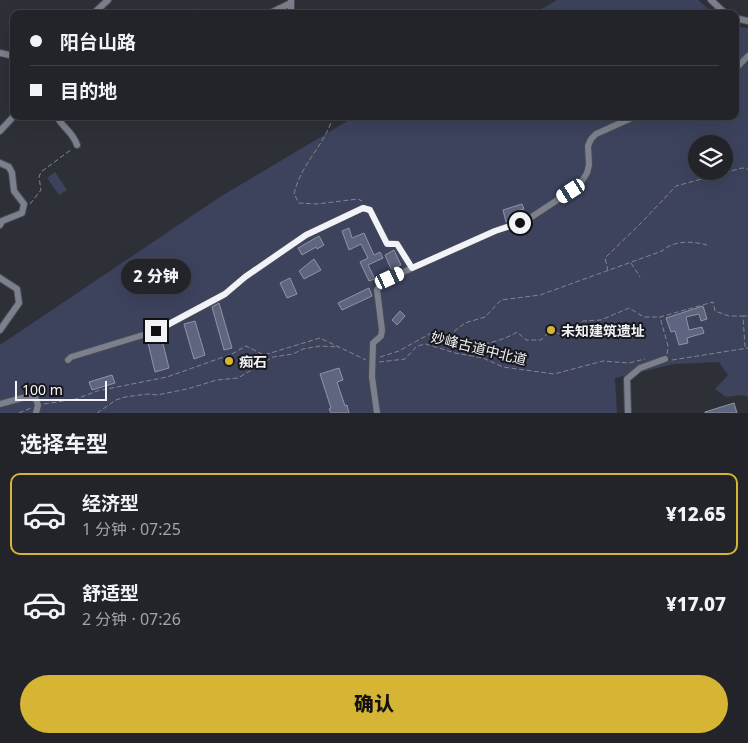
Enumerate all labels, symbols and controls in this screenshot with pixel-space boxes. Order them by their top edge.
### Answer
text: 阳台山路 [60,29,136,55]
text: 目的地 [60,78,117,104]
map controls [688,135,733,180]
button: layers [688,135,733,180]
car [554,177,587,205]
route start [509,212,531,234]
callout: 2 分钟 [121,258,191,294]
text: 2 分钟 [133,265,179,287]
car [373,265,406,291]
route end [145,320,167,342]
place label: 未知建筑遗址 [561,321,645,340]
marker: 未知建筑遗址 [545,324,557,336]
street label: 妙峰古道中北道 [429,327,529,369]
place label: 痴石 [239,352,267,371]
marker: 痴石 [223,355,235,367]
scale bar [15,378,108,401]
text: 100 m [22,380,63,399]
text: 选择车型 [20,428,108,458]
text: 经济型 [82,490,139,516]
icon: car [22,492,67,537]
text: ¥12.65 [666,501,726,527]
text: 1 分钟 · 07:25 [82,518,181,540]
text: 舒适型 [82,580,139,606]
icon: car [22,582,67,627]
text: ¥17.07 [666,591,726,617]
text: 2 分钟 · 07:26 [82,608,181,630]
button: 确认 [20,675,728,733]

